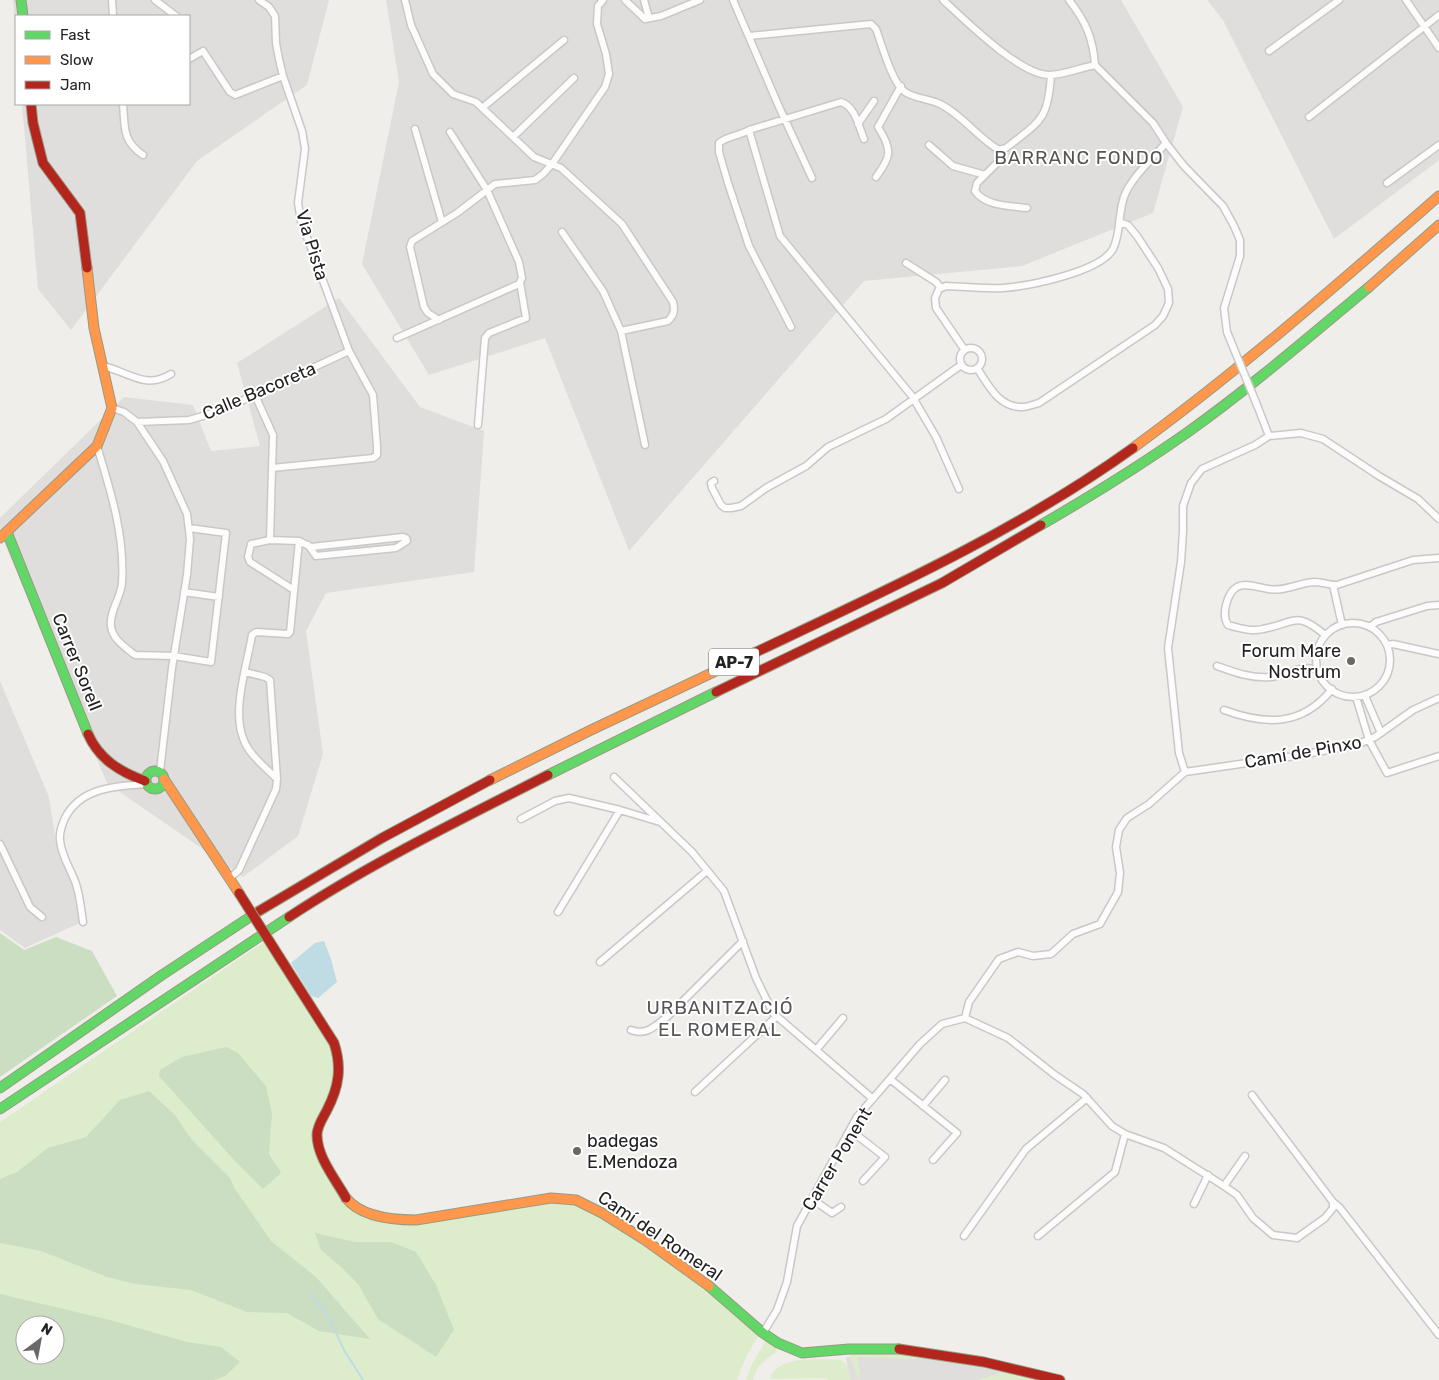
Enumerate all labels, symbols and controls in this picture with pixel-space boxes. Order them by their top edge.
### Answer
legend [15,15,190,105]
text: Fast [60,26,90,44]
text: Slow [60,51,93,69]
text: Jam [60,76,91,94]
district label: BARRANC FONDO [994,146,1164,169]
street label: Via Pista [291,207,333,283]
street label: Calle Bacoreta [199,357,319,425]
street label: Carrer Sorell [47,610,107,714]
place label: Forum Mare Nostrum [1241,640,1341,683]
road number: AP-7 [709,649,759,676]
marker: Forum Mare Nostrum [1345,655,1357,667]
street label: Camí de Pinxo [1243,731,1363,773]
district label: URBANITZACIÓ EL ROMERAL [646,996,794,1041]
street label: Carrer Ponent [797,1103,877,1215]
place label: badegas E.Mendoza [587,1130,678,1173]
marker: badegas E.Mendoza [571,1145,583,1157]
street label: Camí del Romeral [594,1186,726,1286]
north arrow [15,1315,65,1365]
text: N [38,1320,55,1339]

